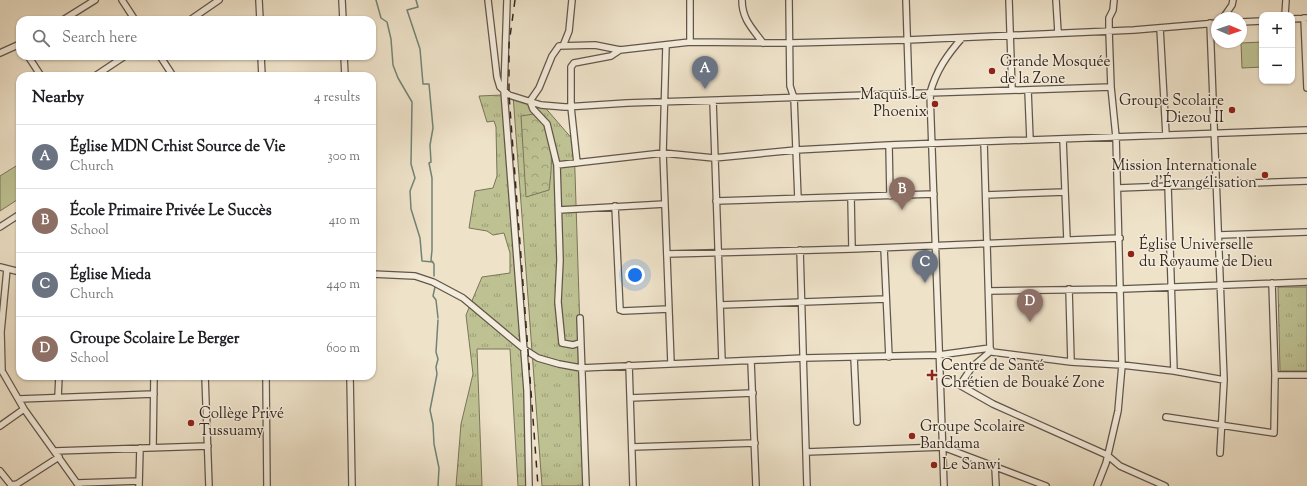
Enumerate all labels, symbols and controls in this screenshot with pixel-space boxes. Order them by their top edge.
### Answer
north arrow [1211,12,1247,48]
map controls [1259,12,1295,84]
button: + [1259,12,1295,48]
search box [16,16,376,60]
icon: search [30,27,52,49]
text: Search here [62,28,137,49]
button: − [1259,48,1295,84]
place label: Grande Mosquée de la Zone [1000,52,1111,90]
pin: A [692,56,718,89]
marker: Grande Mosquée de la Zone [987,66,997,76]
place label: Maquis Le Phoenix [860,85,927,123]
text: Nearby [32,86,84,110]
text: 4 results [314,89,360,107]
place label: Groupe Scolaire Diezou II [1119,91,1224,129]
marker: Maquis Le Phoenix [930,99,940,109]
marker: Groupe Scolaire Diezou II [1227,105,1237,115]
text: Église MDN Crhist Source de Vie [70,137,286,158]
text: A [40,148,50,166]
text: 300 m [328,148,360,166]
place label: Mission Internationale d'Évangélisation [1111,156,1257,194]
text: Church [70,158,114,176]
marker: Mission Internationale d'Évangélisation [1260,170,1270,180]
pin: B [889,177,915,210]
text: École Primaire Privée Le Succès [70,201,272,222]
text: B [41,212,49,230]
text: 410 m [329,212,360,230]
text: School [70,222,109,240]
place label: Église Universelle du Royaume de Dieu [1139,234,1273,273]
marker: Église Universelle du Royaume de Dieu [1126,249,1136,259]
pin: C [912,250,938,283]
text: Église Mieda [70,265,151,286]
your location [625,265,645,285]
text: C [40,276,50,294]
text: 440 m [327,276,360,294]
text: Church [70,286,114,304]
pin: D [1017,289,1043,322]
text: Groupe Scolaire Le Berger [70,329,239,350]
text: D [40,340,50,358]
text: 600 m [326,340,360,358]
text: School [70,350,109,368]
place label: Centre de Santé Chrétien de Bouaké Zone [941,356,1105,394]
marker: Centre de Santé Chrétien de Bouaké Zone [926,369,938,381]
place label: Collège Privé Tussuamy [199,404,284,442]
place label: Groupe Scolaire Bandama [920,417,1025,455]
marker: Collège Privé Tussuamy [186,418,196,428]
marker: Groupe Scolaire Bandama [907,431,917,441]
place label: Le Sanwi [942,455,1001,476]
marker: Le Sanwi [929,460,939,470]

